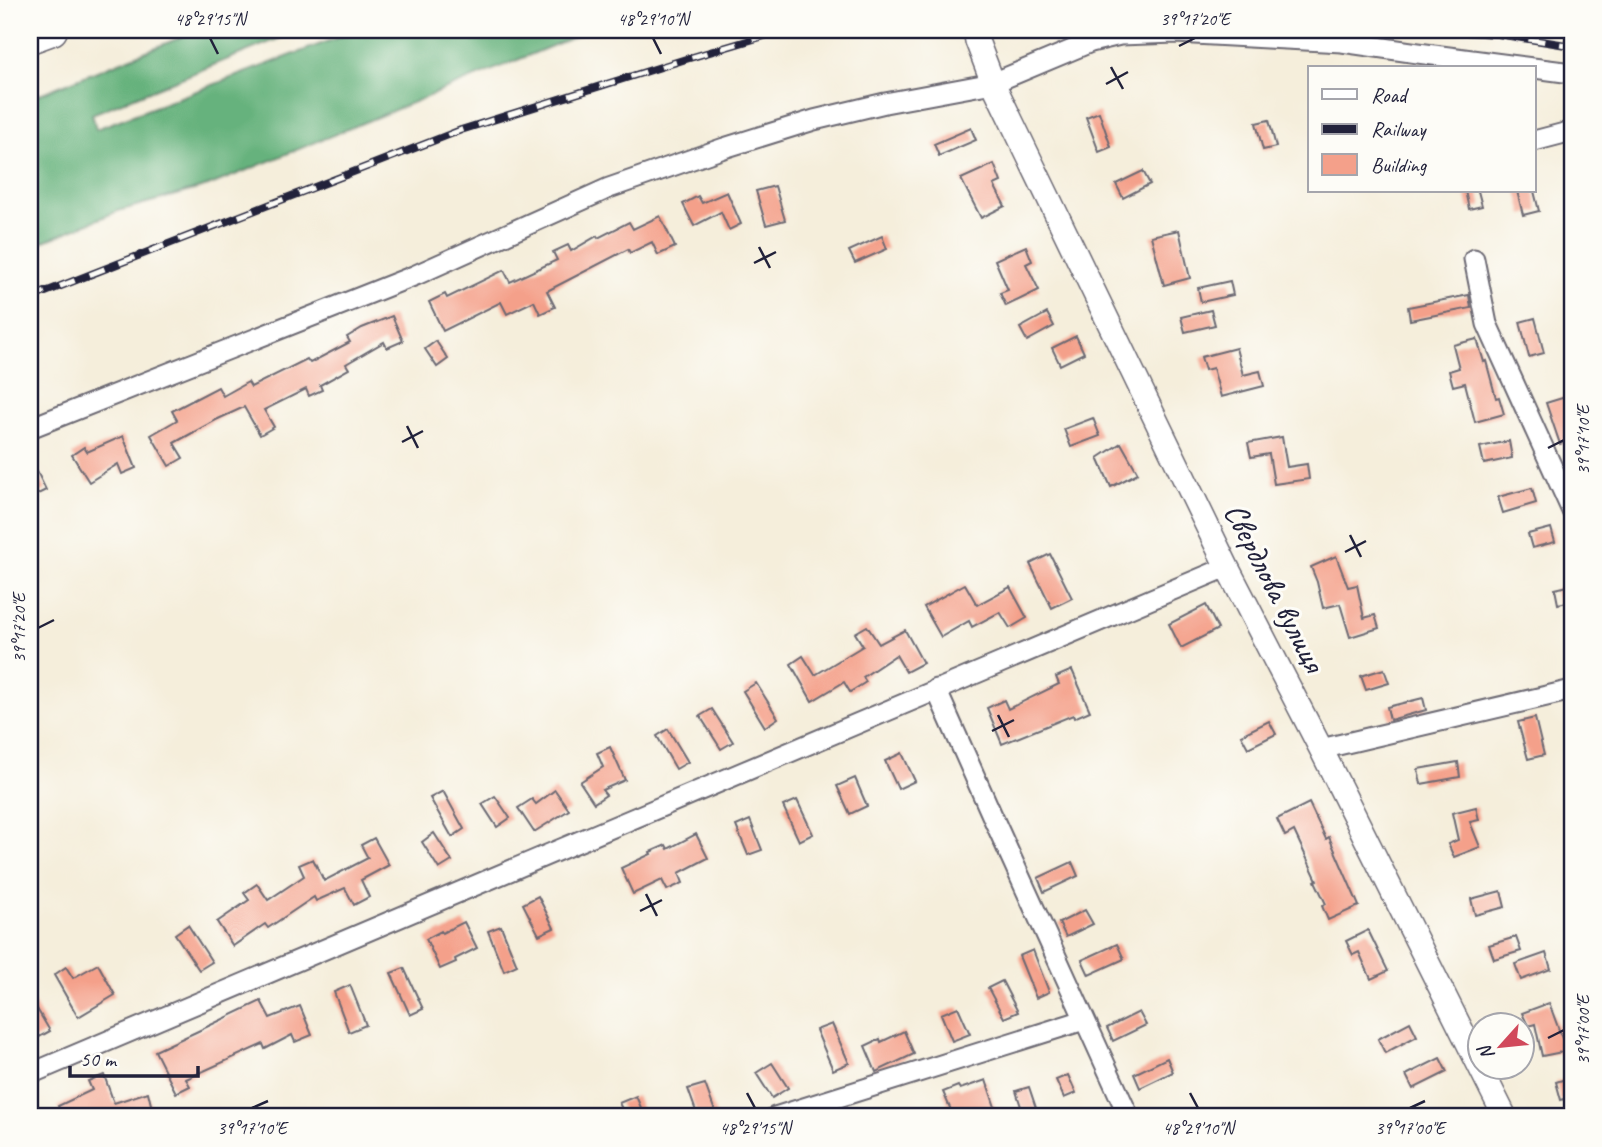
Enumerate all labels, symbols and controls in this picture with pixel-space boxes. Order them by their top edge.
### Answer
text: 48°29'15"N [175,8,249,30]
text: 48°29'10"N [618,8,692,30]
text: 39°17'20"E [1160,8,1232,30]
legend [1308,66,1536,192]
text: Road [1371,82,1410,108]
text: Railway [1371,116,1427,142]
text: Building [1371,152,1428,178]
text: 39°17'10"E [1572,403,1594,475]
street label: Свердлова вулиця [1214,495,1337,681]
text: 39°17'20"E [8,591,30,663]
text: 39°17'00"E [1572,993,1594,1065]
north arrow [1466,1010,1536,1080]
scale bar [70,1035,198,1079]
text: N [1472,1040,1500,1064]
text: 50 m [80,1046,118,1072]
text: 39°17'10"E [217,1117,289,1139]
text: 48°29'15"N [720,1117,794,1139]
text: 48°29'10"N [1163,1117,1237,1139]
text: 39°17'00"E [1375,1117,1447,1139]

